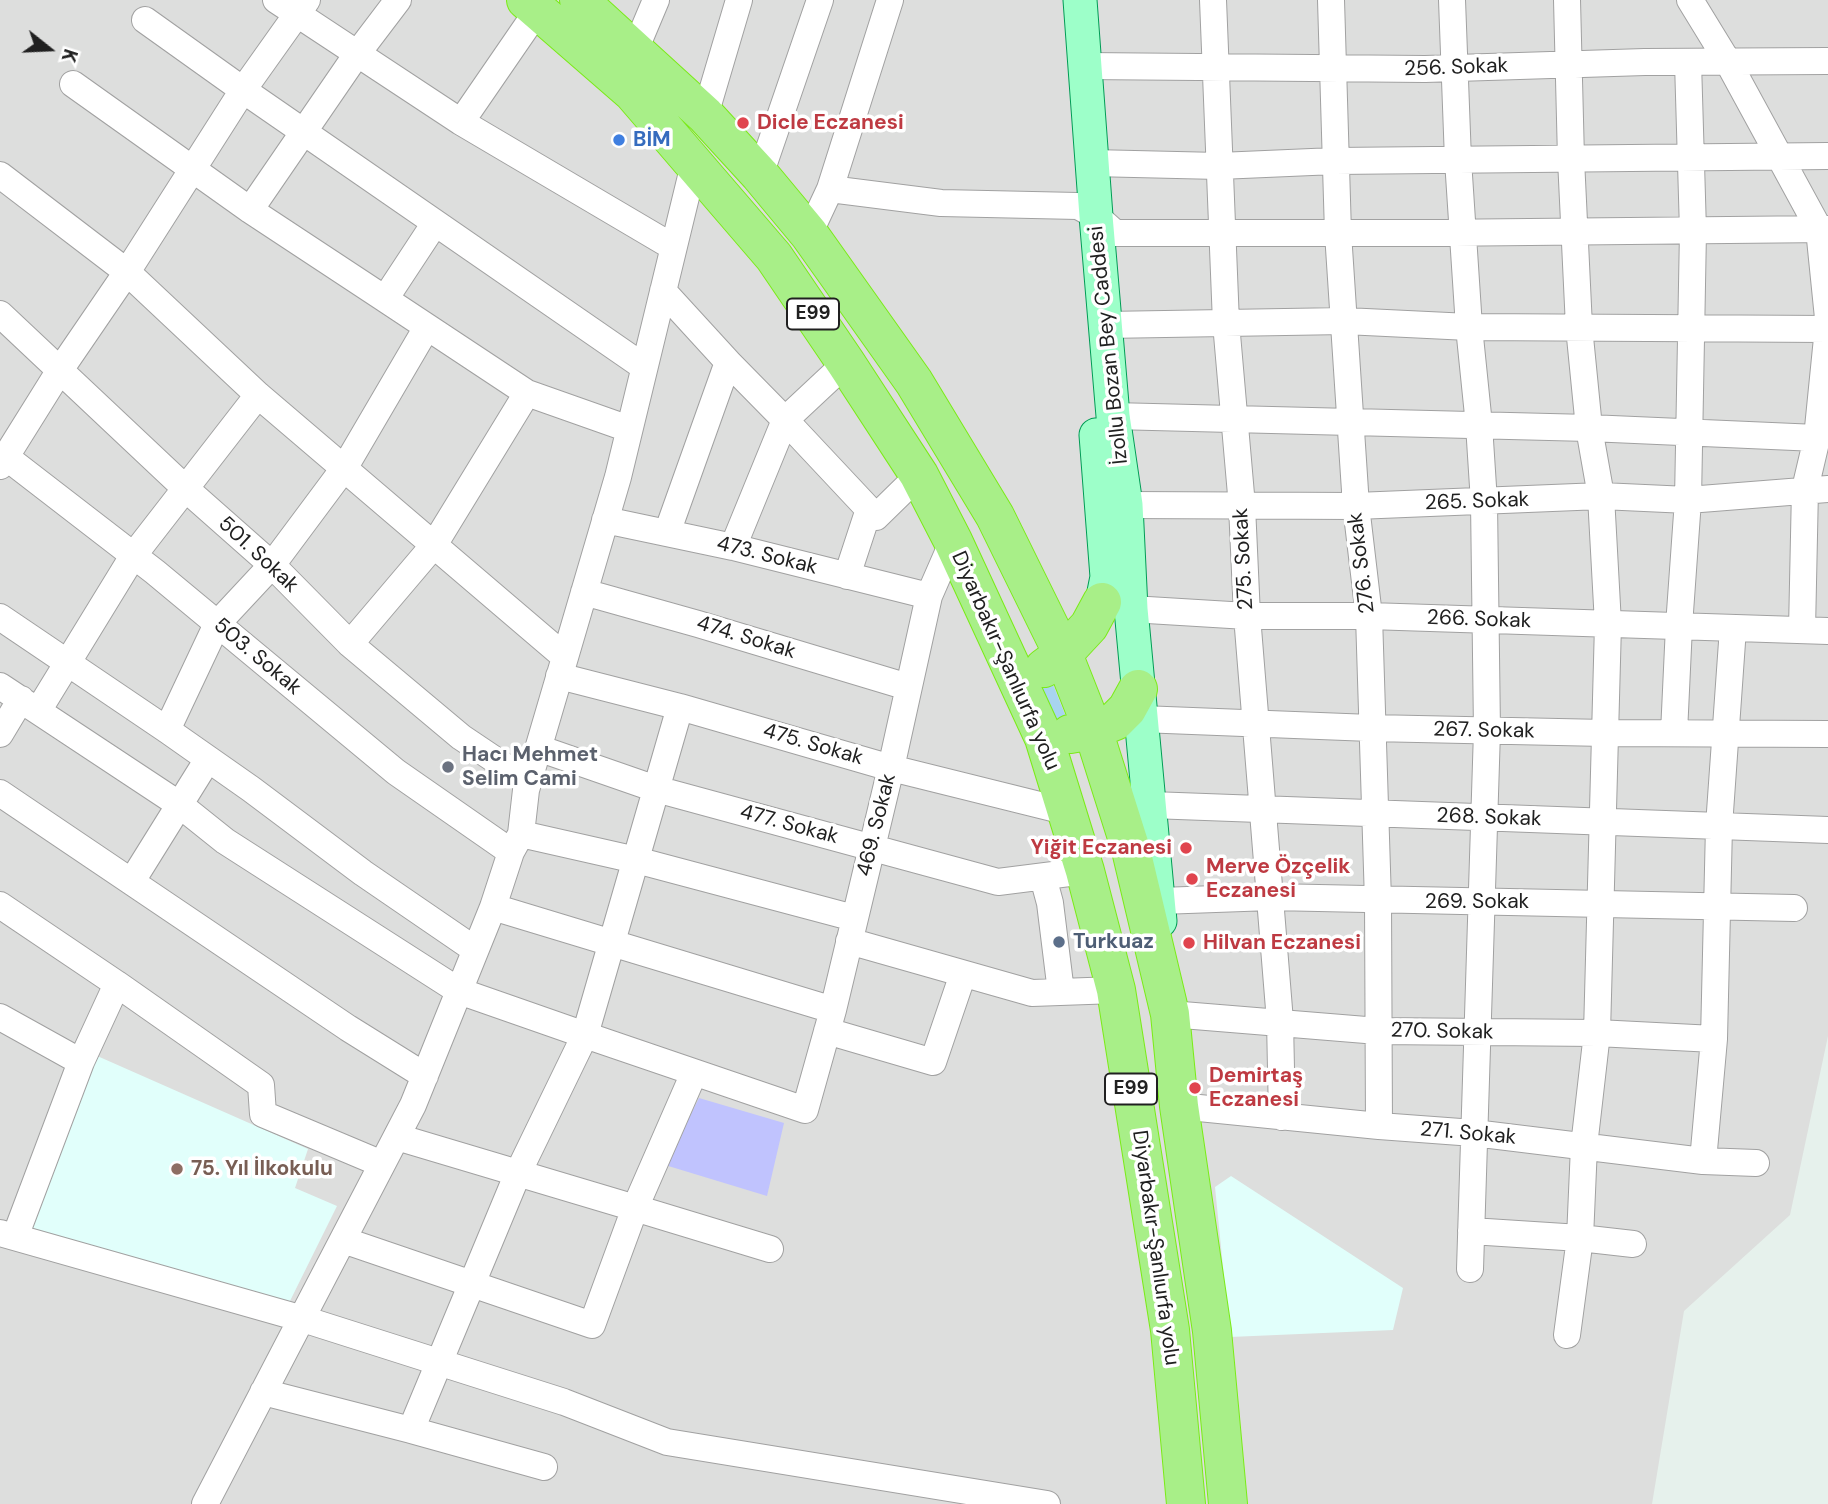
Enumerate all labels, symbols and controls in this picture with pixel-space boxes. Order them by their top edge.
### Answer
north arrow [14,14,84,84]
text: K [56,46,83,65]
street label: 256. Sokak [1404,54,1508,82]
place label: Dicle Eczanesi [757,110,904,136]
marker: Dicle Eczanesi [735,115,751,131]
place label: BİM [633,127,671,153]
marker: BİM [611,132,627,148]
street label: İzollu Bozan Bey Caddesi [1084,225,1134,465]
road number: E99 [787,298,839,330]
street label: 265. Sokak [1424,488,1530,516]
street label: 275. Sokak [1229,507,1259,611]
street label: 501. Sokak [213,511,303,599]
street label: 276. Sokak [1343,511,1381,615]
street label: 473. Sokak [714,531,820,581]
street label: Diyarbakır-Şanlıurfa yolu [945,548,1065,774]
street label: 266. Sokak [1426,606,1532,634]
street label: 474. Sokak [693,611,799,665]
street label: 503. Sokak [208,613,306,701]
street label: 267. Sokak [1433,718,1535,744]
street label: 475. Sokak [760,719,866,771]
place label: Hacı Mehmet Selim Cami [462,742,598,792]
marker: Hacı Mehmet Selim Cami [440,759,456,775]
street label: 469. Sokak [852,771,902,879]
street label: 477. Sokak [737,800,841,850]
street label: 268. Sokak [1436,804,1542,832]
place label: Yiğit Eczanesi [1031,835,1172,861]
marker: Yiğit Eczanesi [1178,840,1194,856]
place label: Merve Özçelik Eczanesi [1206,854,1350,904]
marker: Merve Özçelik Eczanesi [1184,871,1200,887]
street label: 269. Sokak [1425,889,1529,915]
place label: Turkuaz [1073,929,1154,955]
place label: Hilvan Eczanesi [1203,930,1361,956]
marker: Turkuaz [1051,934,1067,950]
marker: Hilvan Eczanesi [1181,935,1197,951]
street label: 270. Sokak [1390,1019,1494,1045]
place label: Demirtaş Eczanesi [1209,1063,1303,1113]
road number: E99 [1105,1074,1157,1105]
marker: Demirtaş Eczanesi [1187,1080,1203,1096]
street label: 271. Sokak [1419,1117,1517,1151]
street label: Diyarbakır-Şanlıurfa yolu [1126,1129,1184,1367]
place label: 75. Yıl İlkokulu [191,1156,333,1182]
marker: 75. Yıl İlkokulu [169,1161,185,1177]

